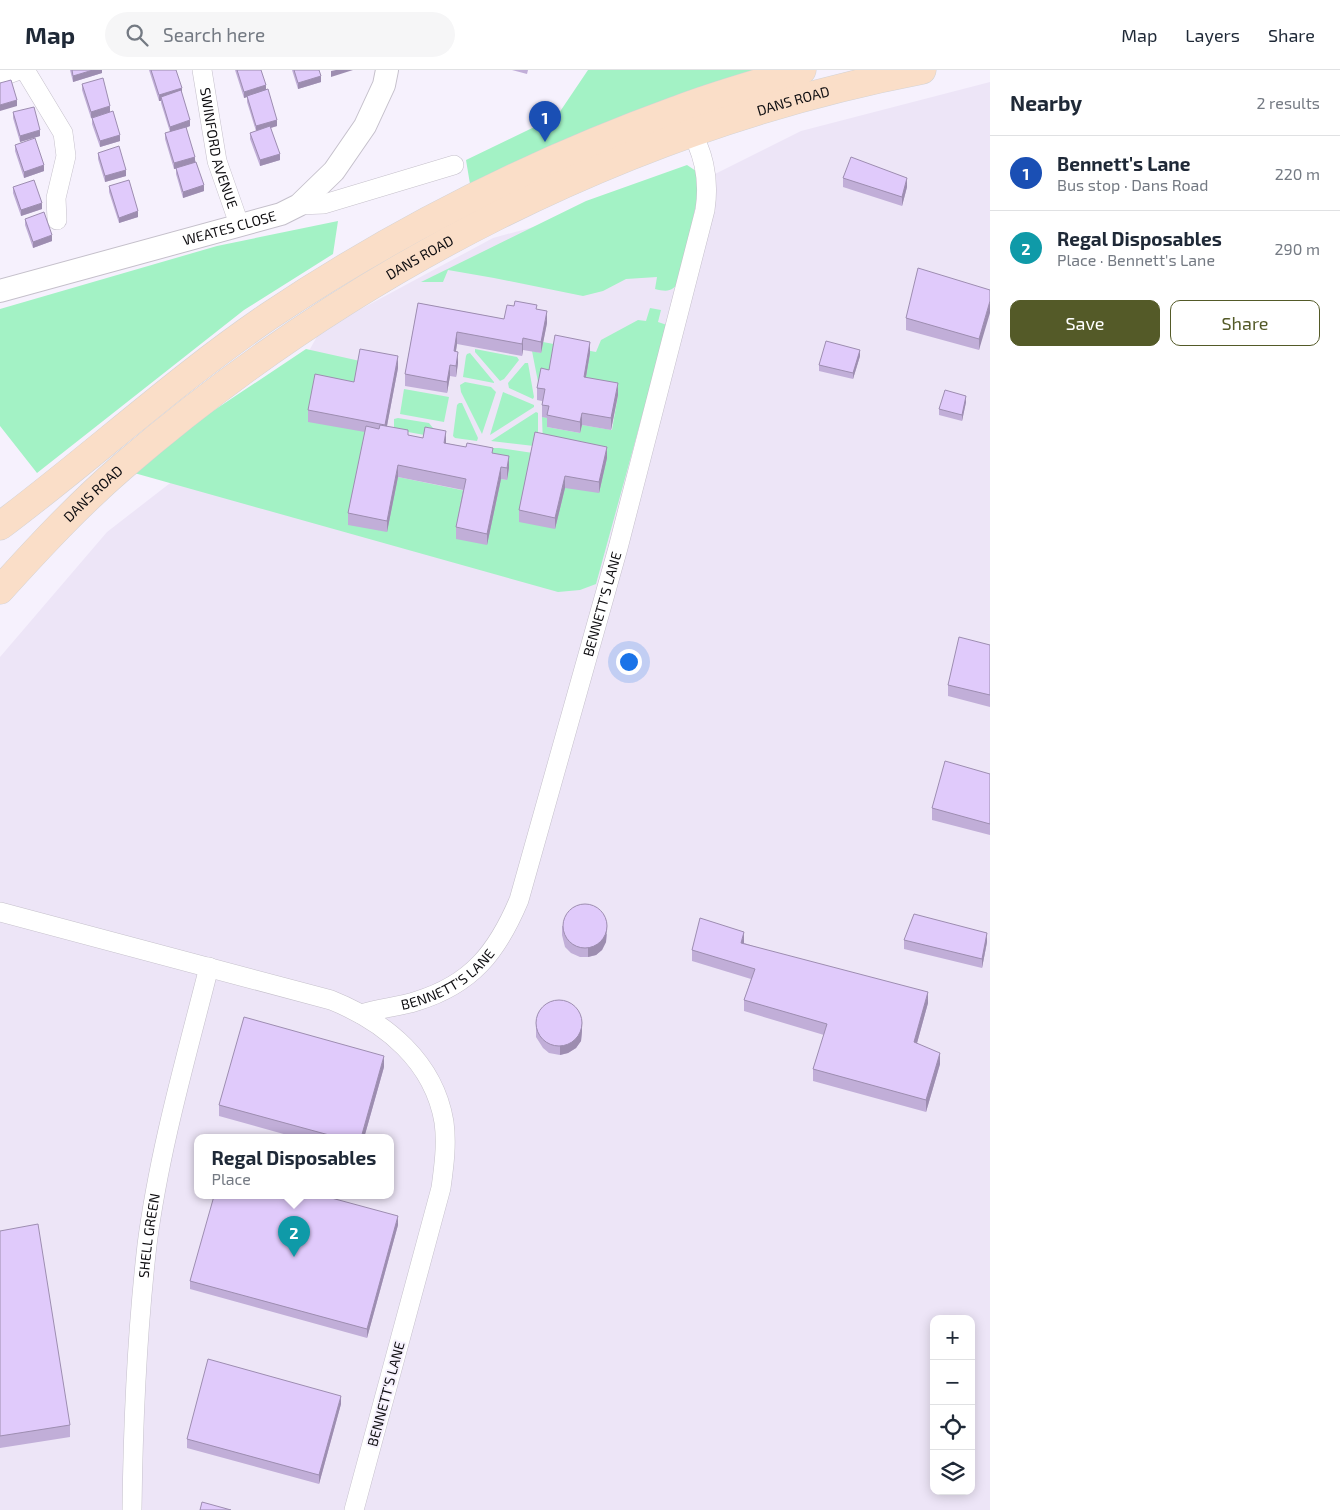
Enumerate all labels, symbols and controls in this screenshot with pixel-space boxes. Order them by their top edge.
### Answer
search box [105,12,455,57]
text: Map [25,20,75,49]
icon: search [123,21,151,49]
text: Search here [163,23,265,46]
text: Map [1121,24,1157,46]
text: Layers [1185,24,1240,46]
text: Share [1268,24,1315,46]
street label: DANS ROAD [755,82,831,119]
street label: SWINFORD AVENUE [197,86,242,211]
text: Nearby [1010,90,1082,115]
text: 2 results [1257,93,1320,112]
pin: 1 [529,101,561,142]
text: Bennett's Lane [1057,152,1190,175]
text: 1 [1023,164,1029,183]
text: 220 m [1275,164,1320,183]
text: Bus stop · Dans Road [1057,175,1209,194]
street label: WEATES CLOSE [181,207,278,249]
text: Regal Disposables [1057,227,1222,250]
street label: DANS ROAD [383,231,456,283]
text: 2 [1021,239,1031,258]
text: 290 m [1275,239,1320,258]
text: Place · Bennett's Lane [1057,250,1215,269]
button: Save [1010,300,1160,346]
button: Share [1170,300,1320,346]
street label: DANS ROAD [60,462,126,525]
street label: BENNETT'S LANE [579,550,625,658]
your location [616,649,642,675]
street label: BENNETT'S LANE [399,945,498,1013]
popup [194,1134,394,1199]
text: Regal Disposables [212,1146,376,1169]
text: Place [212,1169,251,1188]
street label: SHELL GREEN [135,1192,163,1279]
pin: 2 [278,1216,310,1257]
map controls [930,1315,975,1495]
button: + [930,1315,975,1360]
street label: BENNETT'S LANE [363,1339,408,1448]
button: − [930,1360,975,1405]
button: locate [930,1405,975,1450]
button: layers [930,1450,975,1495]

